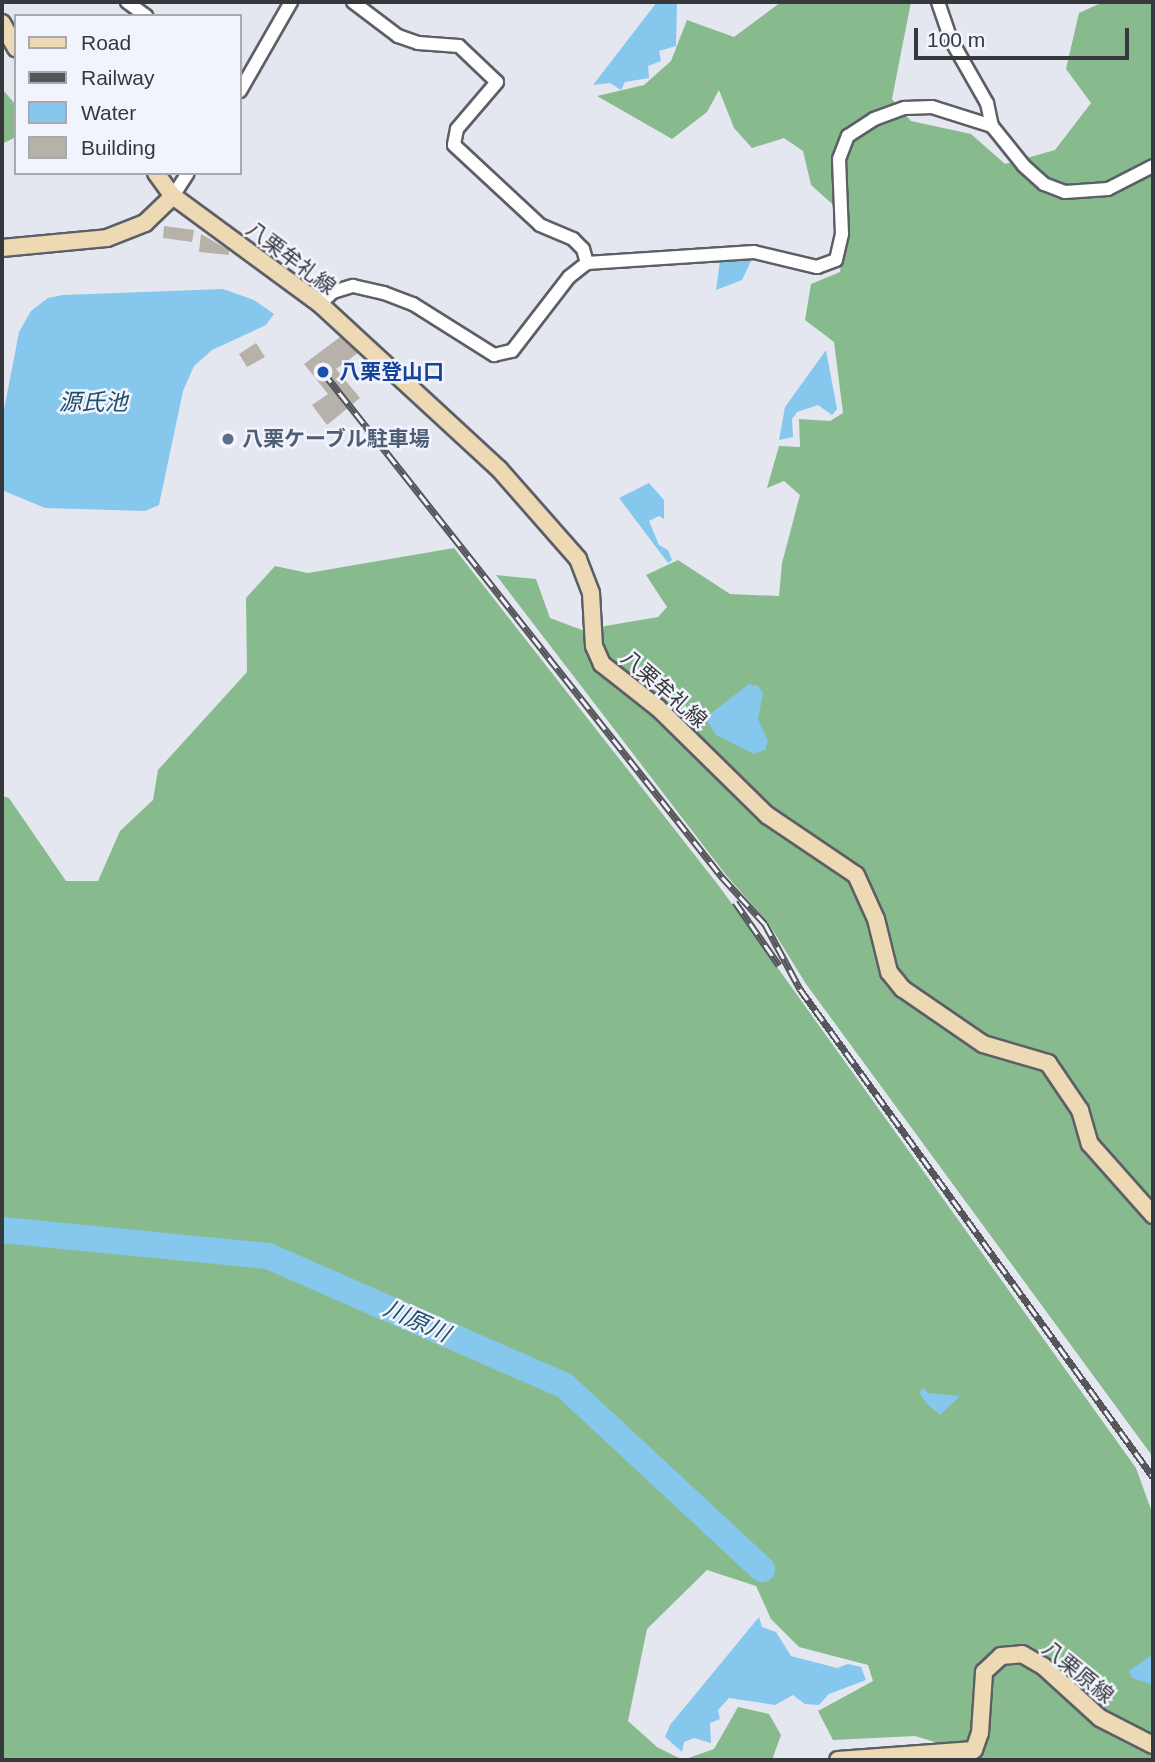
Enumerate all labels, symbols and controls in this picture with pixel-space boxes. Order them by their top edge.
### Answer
legend [14,14,242,175]
scale bar [917,14,1132,58]
text: 100 m [927,28,985,51]
text: Road [81,31,131,54]
text: Railway [81,66,155,89]
text: Water [81,101,136,124]
text: Building [81,136,156,159]
street label: 八栗牟礼線 [241,216,341,300]
place label: 八栗登山口 [339,359,444,385]
marker: 八栗登山口 [313,362,333,382]
water label: 源氏池 [59,388,127,416]
place label: 八栗ケーブル駐車場 [242,426,431,452]
marker: 八栗ケーブル駐車場 [220,431,236,447]
street label: 八栗牟礼線 [616,645,712,733]
water label: 川原川 [380,1294,454,1348]
street label: 八栗原線 [1037,1636,1119,1708]

